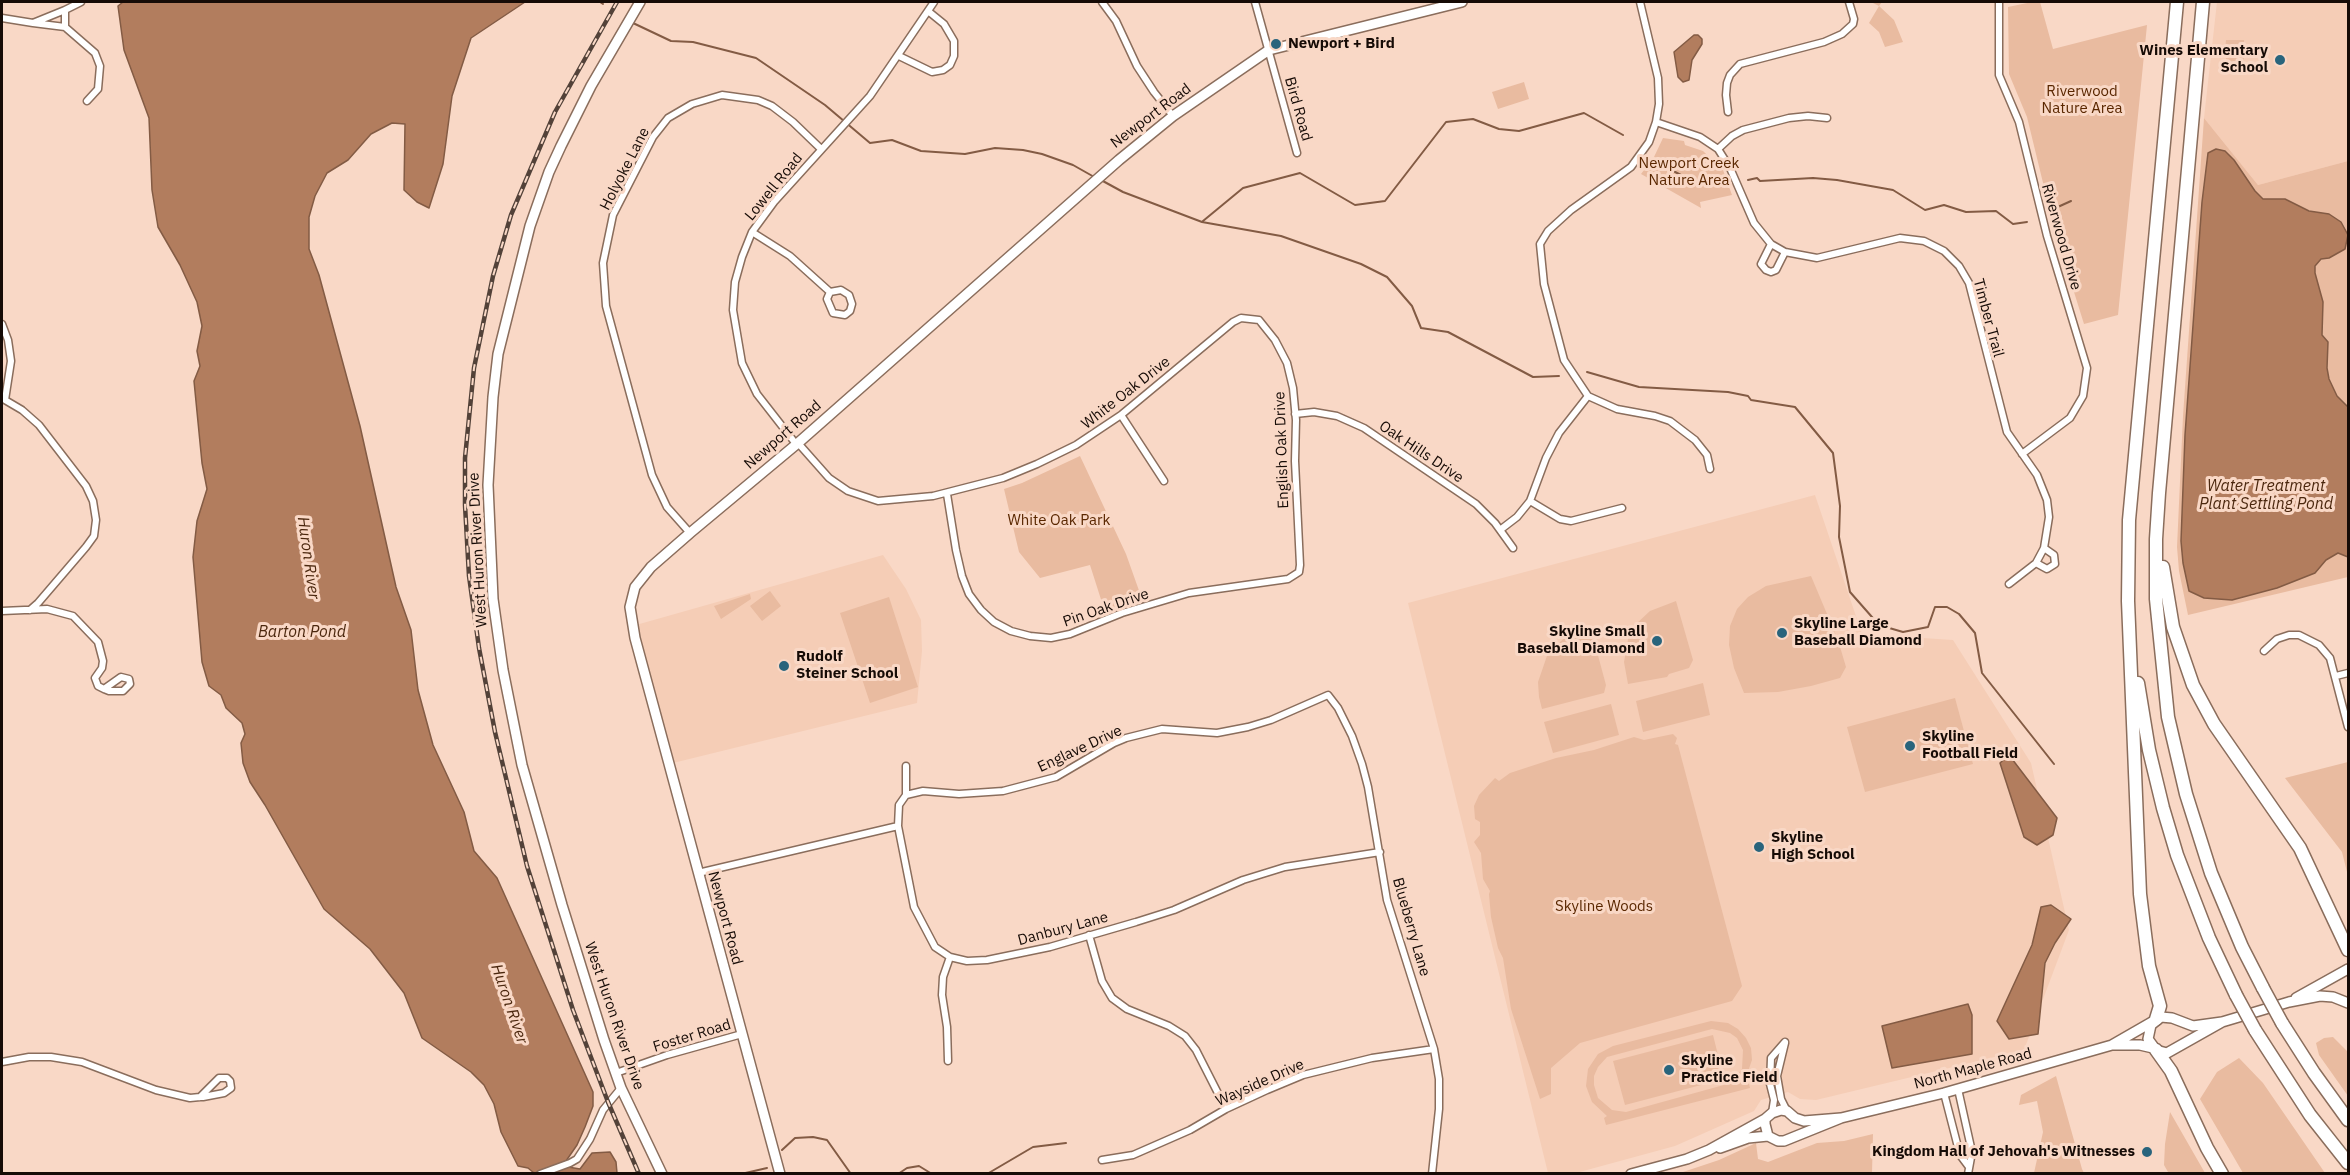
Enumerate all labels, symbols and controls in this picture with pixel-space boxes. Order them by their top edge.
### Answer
place label: Newport + Bird [1288,35,1395,53]
marker: Newport + Bird [1269,37,1283,51]
place label: Wines Elementary School [2139,42,2268,77]
marker: Wines Elementary School [2273,53,2287,67]
street label: Bird Road [1280,75,1316,143]
street label: Newport Road [1107,80,1195,152]
park label: Riverwood Nature Area [2042,83,2122,118]
street label: Holyoke Lane [596,125,654,213]
street label: Lowell Road [741,150,807,224]
park label: Newport Creek Nature Area [1639,155,1739,190]
street label: Riverwood Drive [2037,182,2085,292]
street label: Timber Trail [1969,277,2007,359]
street label: White Oak Drive [1078,353,1174,433]
street label: English Oak Drive [1271,391,1293,509]
street label: Newport Road [741,397,825,473]
street label: Oak Hills Drive [1375,417,1467,487]
street label: West Huron River Drive [465,472,491,628]
water label: Water Treatment Plant Settling Pond [2199,476,2333,514]
park label: White Oak Park [1007,512,1111,530]
water label: Huron River [293,515,323,601]
street label: Pin Oak Drive [1061,585,1151,631]
place label: Skyline Large Baseball Diamond [1794,615,1922,650]
water label: Barton Pond [258,622,346,642]
place label: Skyline Small Baseball Diamond [1517,623,1645,658]
marker: Skyline Large Baseball Diamond [1775,626,1789,640]
marker: Skyline Small Baseball Diamond [1650,634,1664,648]
place label: Rudolf Steiner School [796,648,898,683]
marker: Rudolf Steiner School [777,659,791,673]
street label: Englave Drive [1035,722,1125,776]
place label: Skyline Football Field [1922,728,2018,763]
marker: Skyline Football Field [1903,739,1917,753]
place label: Skyline High School [1771,829,1854,864]
marker: Skyline High School [1752,840,1766,854]
street label: Newport Road [704,869,746,967]
street label: Blueberry Lane [1388,875,1434,979]
park label: Skyline Woods [1555,898,1653,916]
street label: Danbury Lane [1016,908,1110,950]
street label: West Huron River Drive [580,940,648,1092]
water label: Huron River [486,962,532,1046]
street label: Foster Road [651,1016,733,1056]
street label: North Maple Road [1912,1045,2034,1093]
place label: Skyline Practice Field [1681,1052,1778,1087]
street label: Wayside Drive [1213,1055,1307,1111]
marker: Skyline Practice Field [1662,1063,1676,1077]
place label: Kingdom Hall of Jehovah's Witnesses [1872,1143,2135,1161]
marker: Kingdom Hall of Jehovah's Witnesses [2140,1145,2154,1159]

